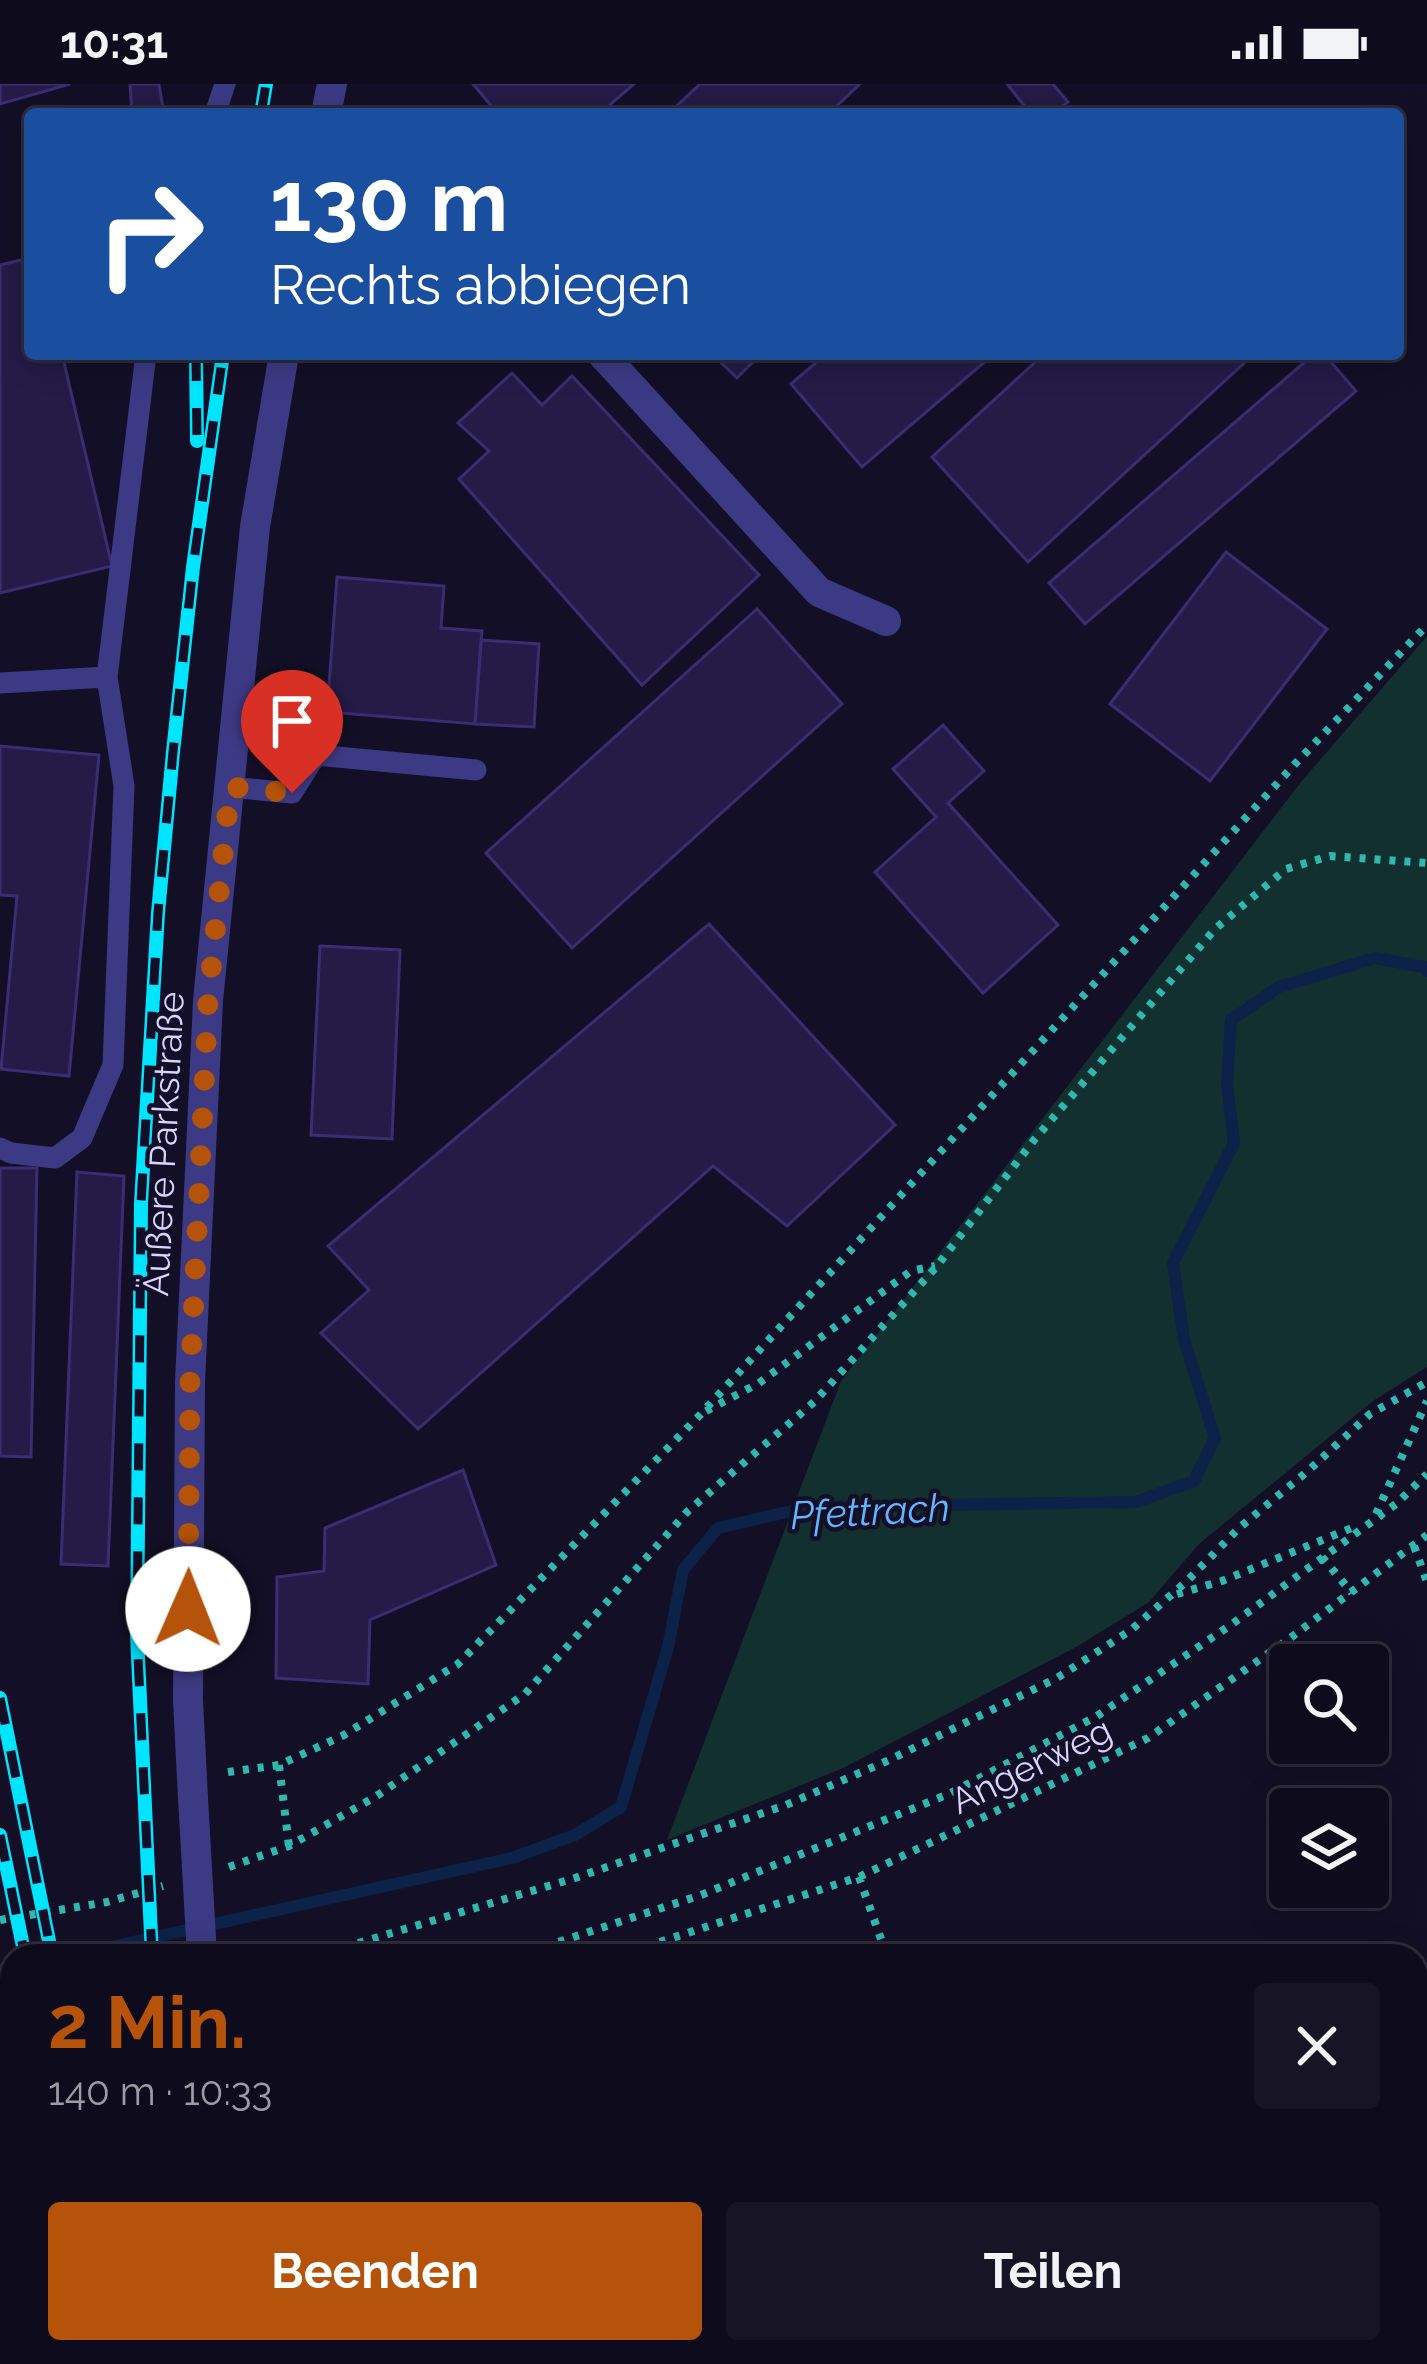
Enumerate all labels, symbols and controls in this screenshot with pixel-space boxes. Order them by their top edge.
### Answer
text: 10:31 [60,16,168,69]
text: 130 m [270,152,508,251]
icon: right [72,156,228,312]
text: Rechts abbiegen [270,253,691,317]
pin [241,670,343,793]
icon: arrive [259,688,325,754]
street label: Äußere Parkstraße [134,991,192,1297]
water label: Pfettrach [789,1484,951,1538]
position arrow [125,1546,251,1672]
map controls [1269,1644,1389,1908]
button: search [1269,1644,1389,1764]
street label: Angerweg [944,1708,1118,1822]
button: layers [1269,1788,1389,1908]
text: 2 Min. [48,1980,246,2065]
button: close [1254,1983,1380,2109]
text: 140 m · 10:33 [48,2068,272,2114]
button: Beenden [48,2202,702,2340]
button: Teilen [726,2202,1380,2340]

